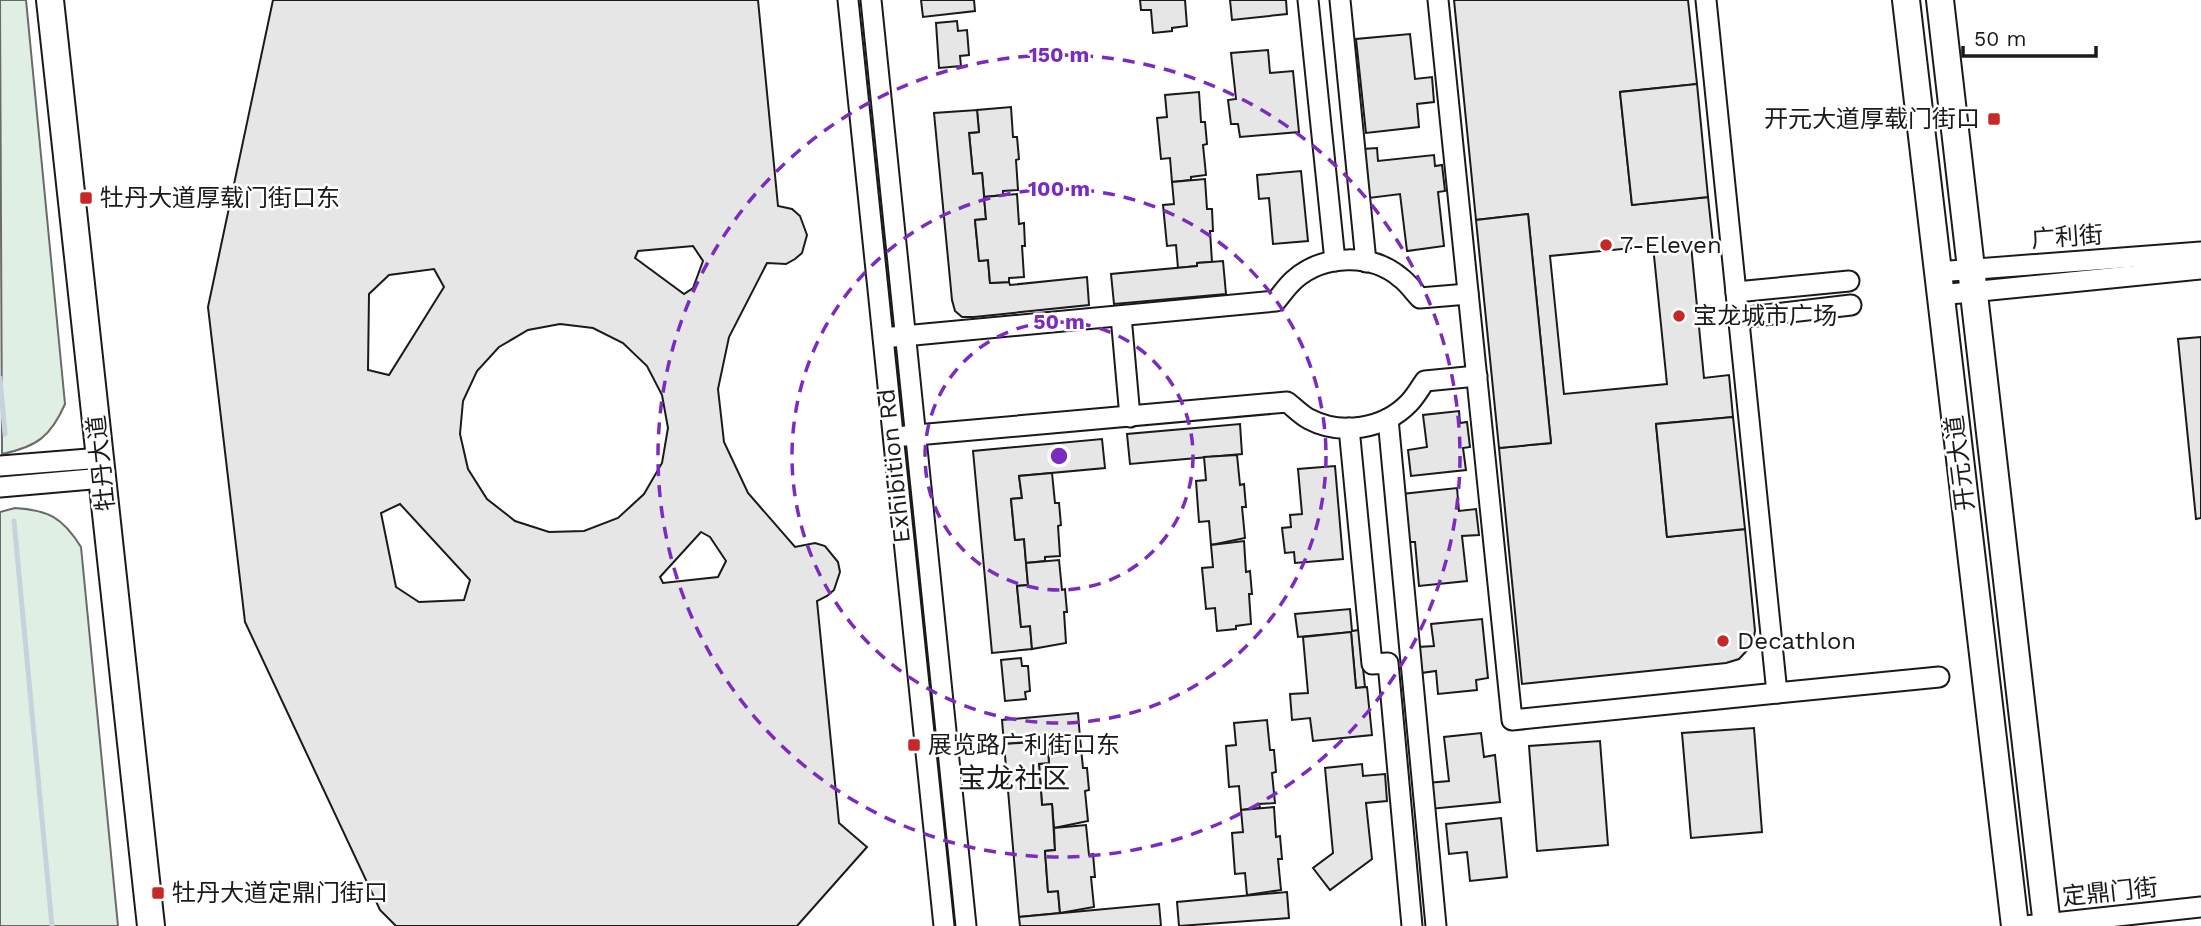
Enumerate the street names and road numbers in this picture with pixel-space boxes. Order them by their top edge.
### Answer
street label: 广利街 [2030,221,2104,253]
street label: Exhibition Rd [872,387,916,545]
street label: 牡丹大道 [82,414,120,512]
street label: 开元大道 [1940,414,1980,512]
street label: 定鼎门街 [2061,873,2159,911]

